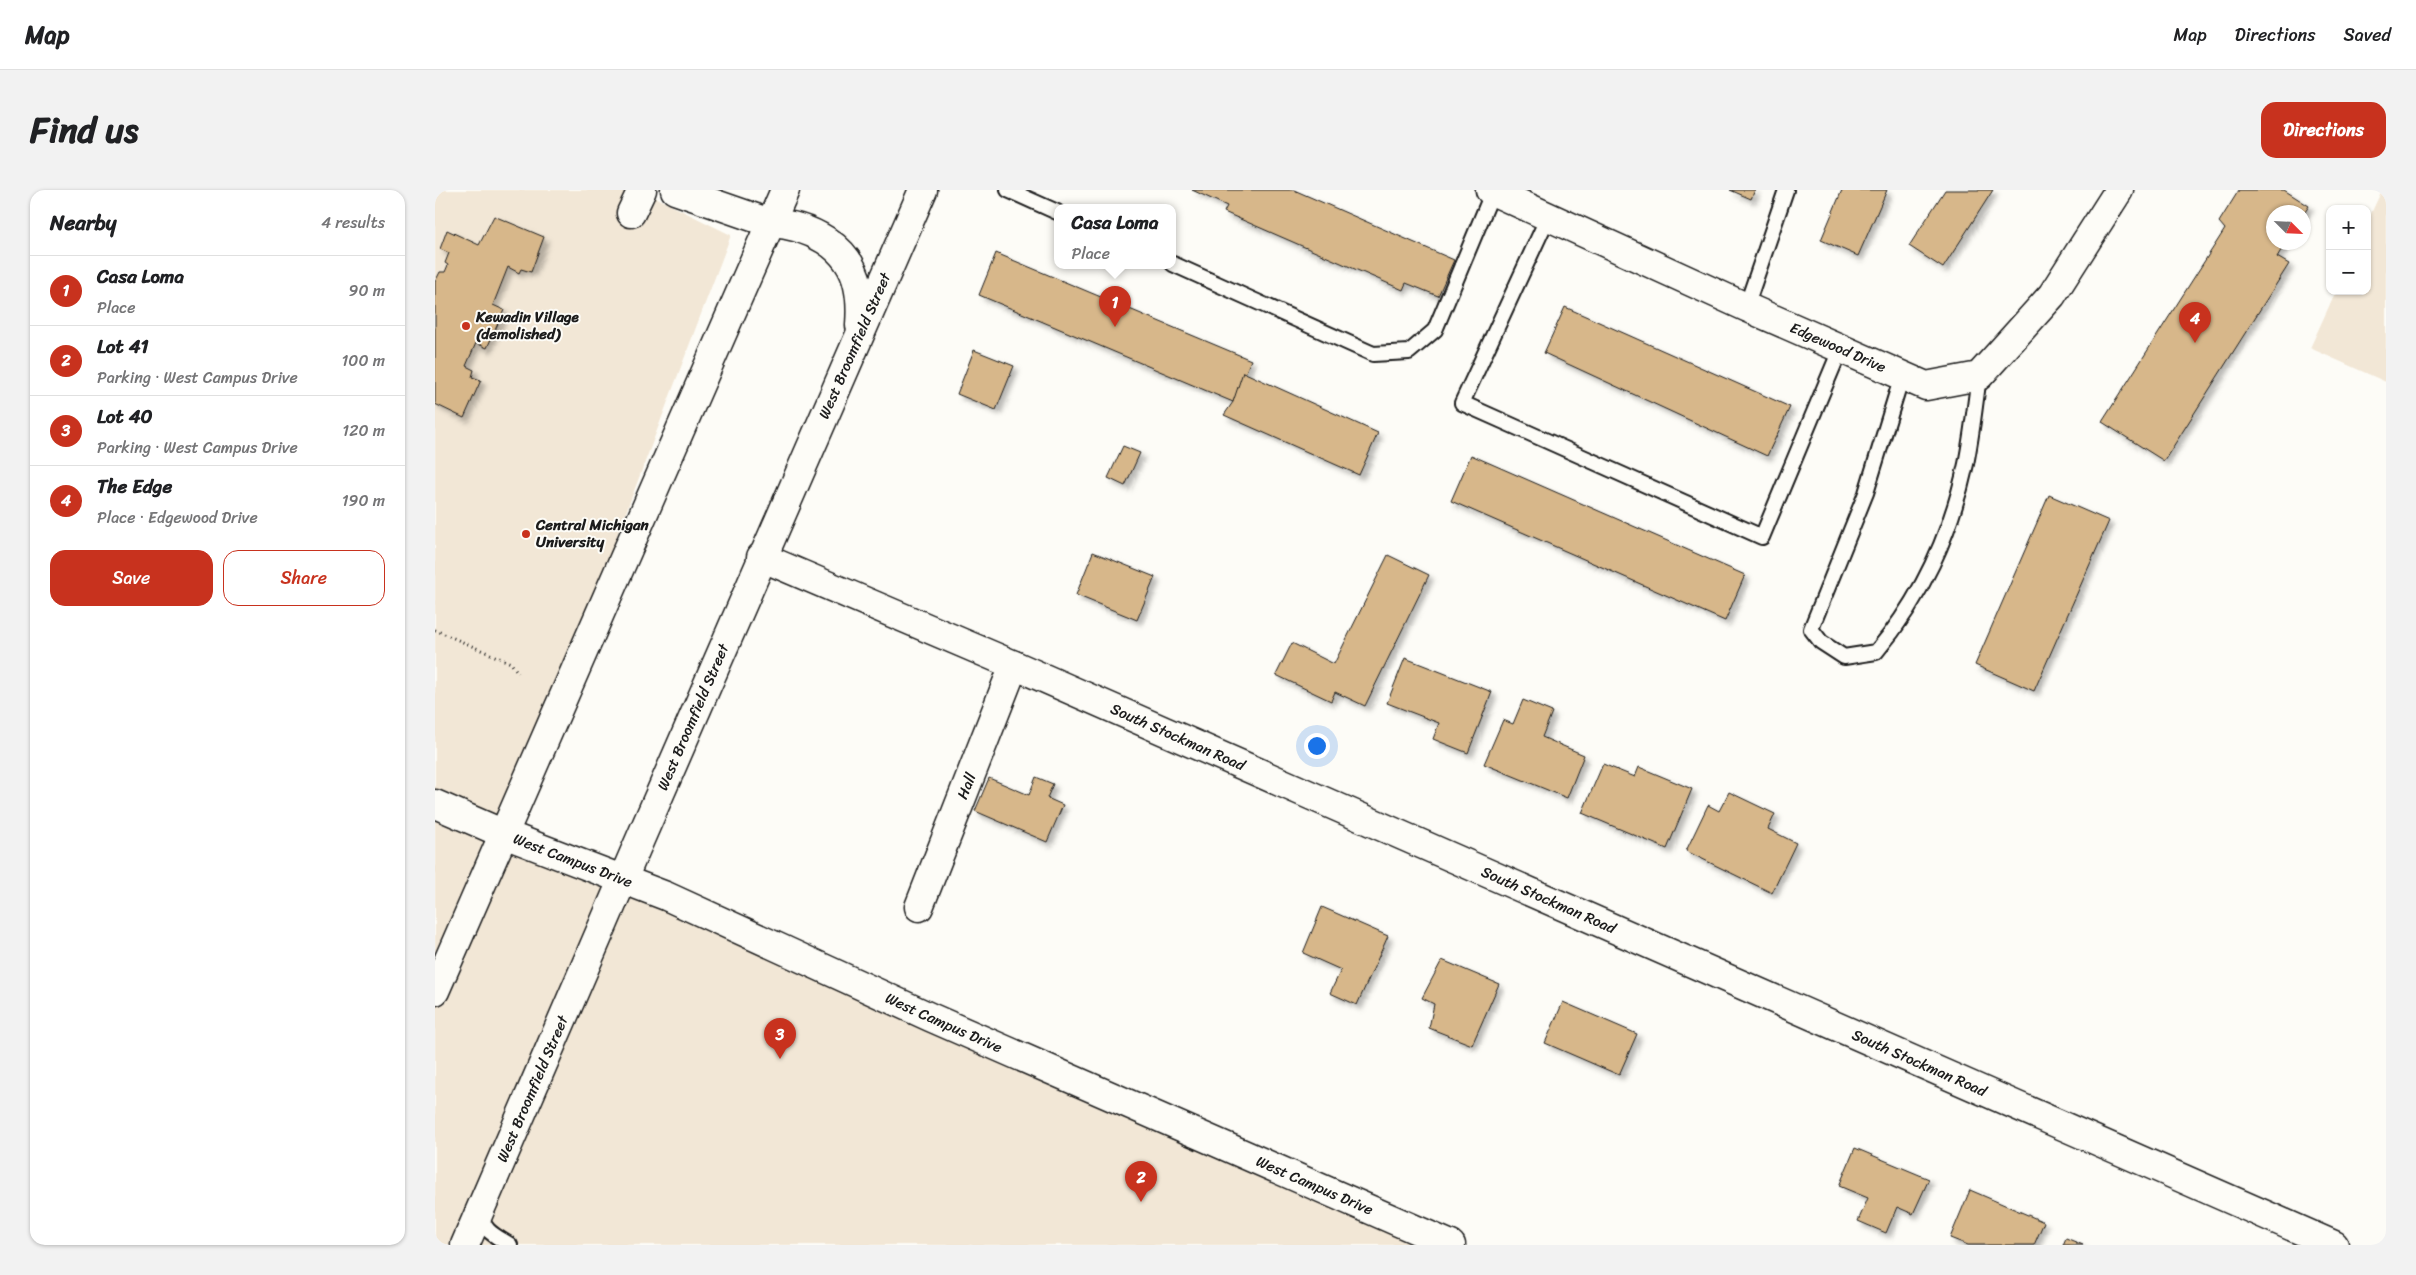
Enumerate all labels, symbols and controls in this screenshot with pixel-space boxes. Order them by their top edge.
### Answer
text: Map [25,14,69,56]
text: Map [2174,19,2207,51]
text: Directions [2235,19,2316,51]
text: Saved [2344,19,2391,51]
text: Find us [30,99,138,161]
button: Directions [2261,102,2386,158]
text: Nearby [50,204,116,242]
popup [1054,204,1176,269]
north arrow [2266,205,2311,250]
map controls [2326,205,2371,295]
button: + [2326,205,2371,250]
text: Casa Loma [1072,206,1158,239]
text: 4 results [321,208,385,237]
text: Place [1072,239,1110,268]
button: − [2326,250,2371,295]
text: Casa Loma [97,260,184,293]
street label: West Broomfield Street [811,267,898,423]
text: 1 [63,276,69,305]
text: 90 m [349,276,385,305]
pin: 1 [1099,286,1131,327]
text: Place [97,293,136,322]
pin: 4 [2179,302,2211,343]
place label: Kewadin Village (demolished) [475,304,580,347]
street label: Edgewood Drive [1786,315,1891,380]
marker: Kewadin Village (demolished) [460,320,472,332]
text: Lot 41 [97,330,149,363]
text: 2 [61,346,71,375]
text: 100 m [341,346,385,375]
text: Parking · West Campus Drive [97,363,298,392]
text: Lot 40 [97,400,153,433]
text: 3 [62,416,70,445]
text: 120 m [342,416,385,445]
text: Parking · West Campus Drive [97,433,298,462]
text: The Edge [97,470,172,503]
text: 4 [61,486,71,515]
text: 190 m [342,486,385,515]
text: Place · Edgewood Drive [97,503,258,532]
place label: Central Michigan University [535,512,650,555]
marker: Central Michigan University [520,528,532,540]
button: Save [50,550,213,606]
button: Share [223,550,385,606]
street label: West Broomfield Street [650,639,737,795]
street label: South Stockman Road [1106,696,1250,778]
your location [1304,733,1330,759]
street label: Hall [950,768,984,803]
street label: West Campus Drive [509,826,637,895]
street label: South Stockman Road [1477,859,1621,941]
street label: West Campus Drive [881,985,1007,1060]
street label: West Broomfield Street [489,1011,576,1166]
pin: 3 [764,1018,796,1059]
street label: South Stockman Road [1848,1022,1992,1104]
street label: West Campus Drive [1252,1148,1378,1223]
pin: 2 [1125,1161,1157,1202]

